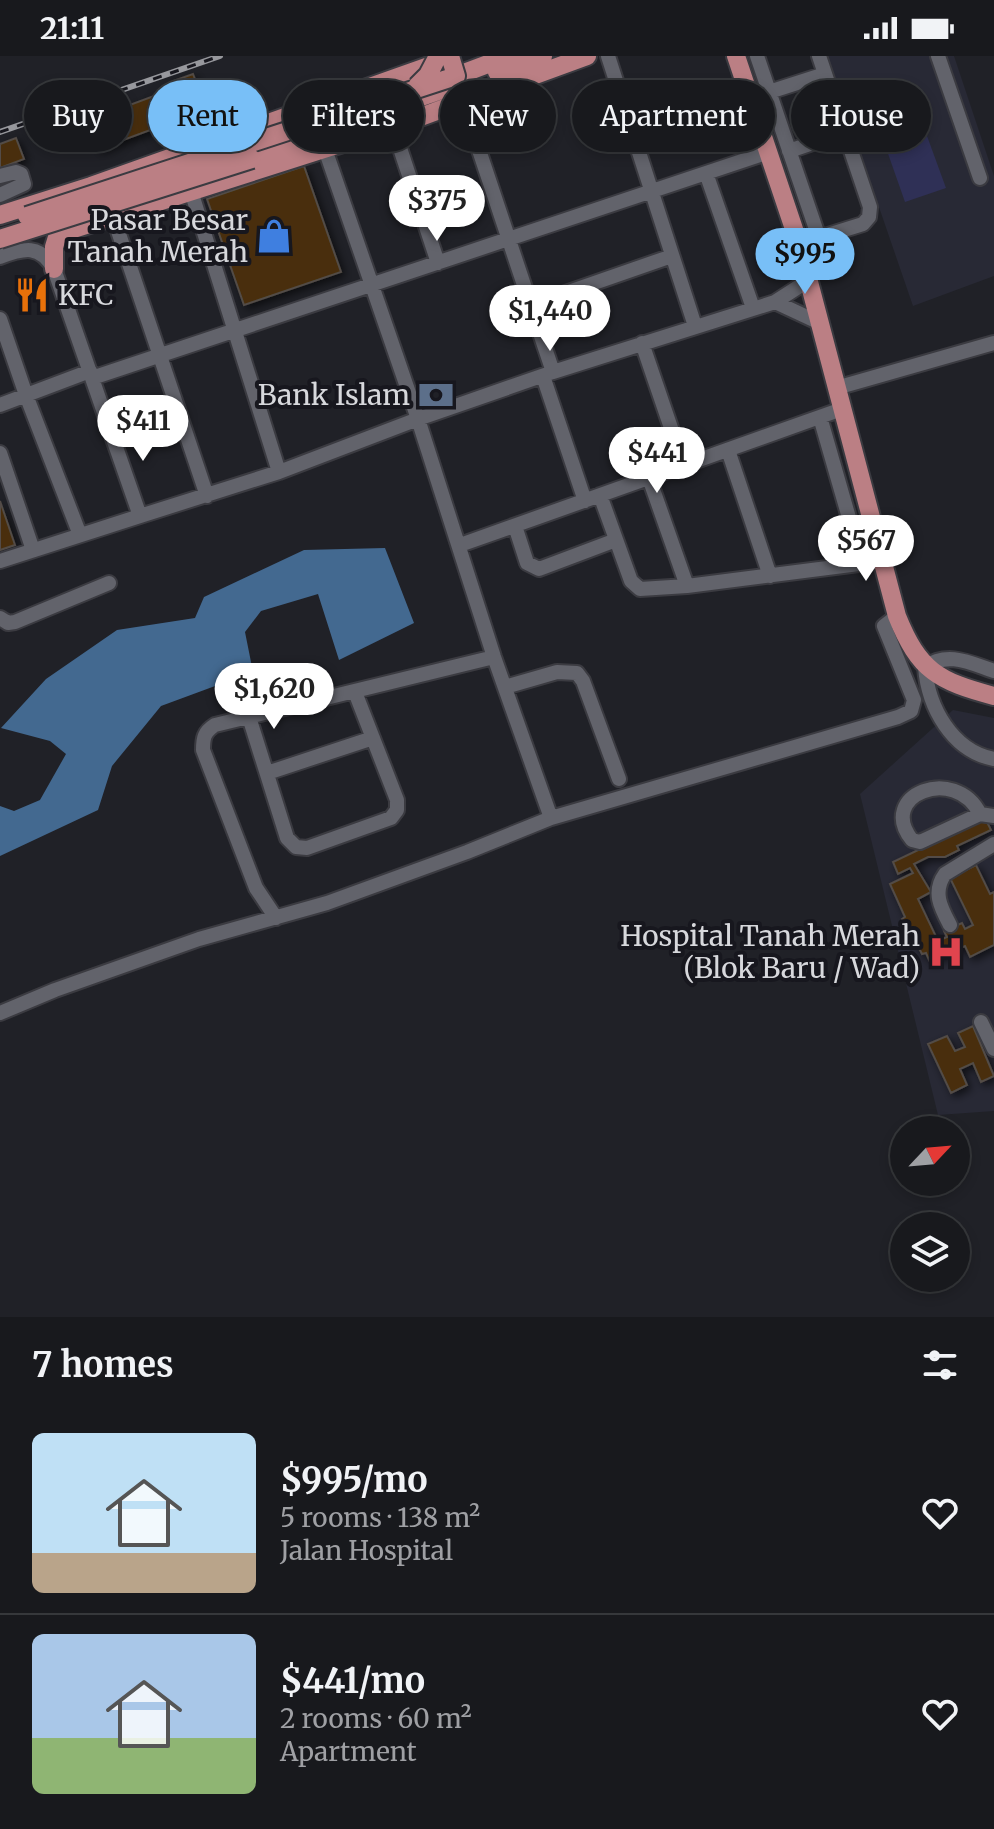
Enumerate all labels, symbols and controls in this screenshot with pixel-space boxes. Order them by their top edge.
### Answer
text: 21:11 [40,9,104,47]
chip: Buy [24,80,132,152]
chip: Rent [148,80,267,152]
chip: Filters [283,80,424,152]
chip: New [440,80,556,152]
chip: Apartment [572,80,775,152]
chip: House [791,80,931,152]
pin: $375 [390,175,484,243]
text: $375 [407,184,467,217]
place label: Pasar Besar Tanah Merah [68,202,248,270]
shop icon: Pasar Besar Tanah Merah [255,217,293,255]
pin: $995 [758,228,852,296]
text: $995 [773,237,837,270]
restaurant icon: KFC [13,276,51,314]
place label: KFC [58,277,114,313]
pin: $1,440 [485,285,615,353]
text: $1,440 [507,294,593,327]
bank icon: Bank Islam [417,376,455,414]
place label: Bank Islam [258,377,410,413]
pin: $411 [96,395,190,463]
text: $411 [115,404,171,437]
pin: $441 [610,427,704,495]
text: $441 [627,436,687,469]
pin: $567 [819,515,913,583]
text: $567 [836,524,896,557]
pin: $1,620 [209,663,339,731]
text: $1,620 [233,672,315,705]
place label: Hospital Tanah Merah (Blok Baru / Wad) [620,918,920,986]
hospital icon: Hospital Tanah Merah (Blok Baru / Wad) [927,933,965,971]
north arrow [890,1116,970,1196]
map controls [890,1116,970,1292]
button: layers [890,1212,970,1292]
icon: filters [918,1343,962,1387]
text: 7 homes [32,1344,174,1386]
text: $995/mo [280,1459,427,1501]
icon: home [96,1465,192,1561]
icon: heart [918,1491,962,1535]
text: 5 rooms · 138 m² [280,1501,480,1534]
text: Jalan Hospital [280,1534,453,1567]
text: $441/mo [280,1660,425,1702]
icon: home [96,1666,192,1762]
icon: heart [918,1692,962,1736]
text: 2 rooms · 60 m² [280,1702,472,1735]
text: Apartment [280,1735,417,1768]

